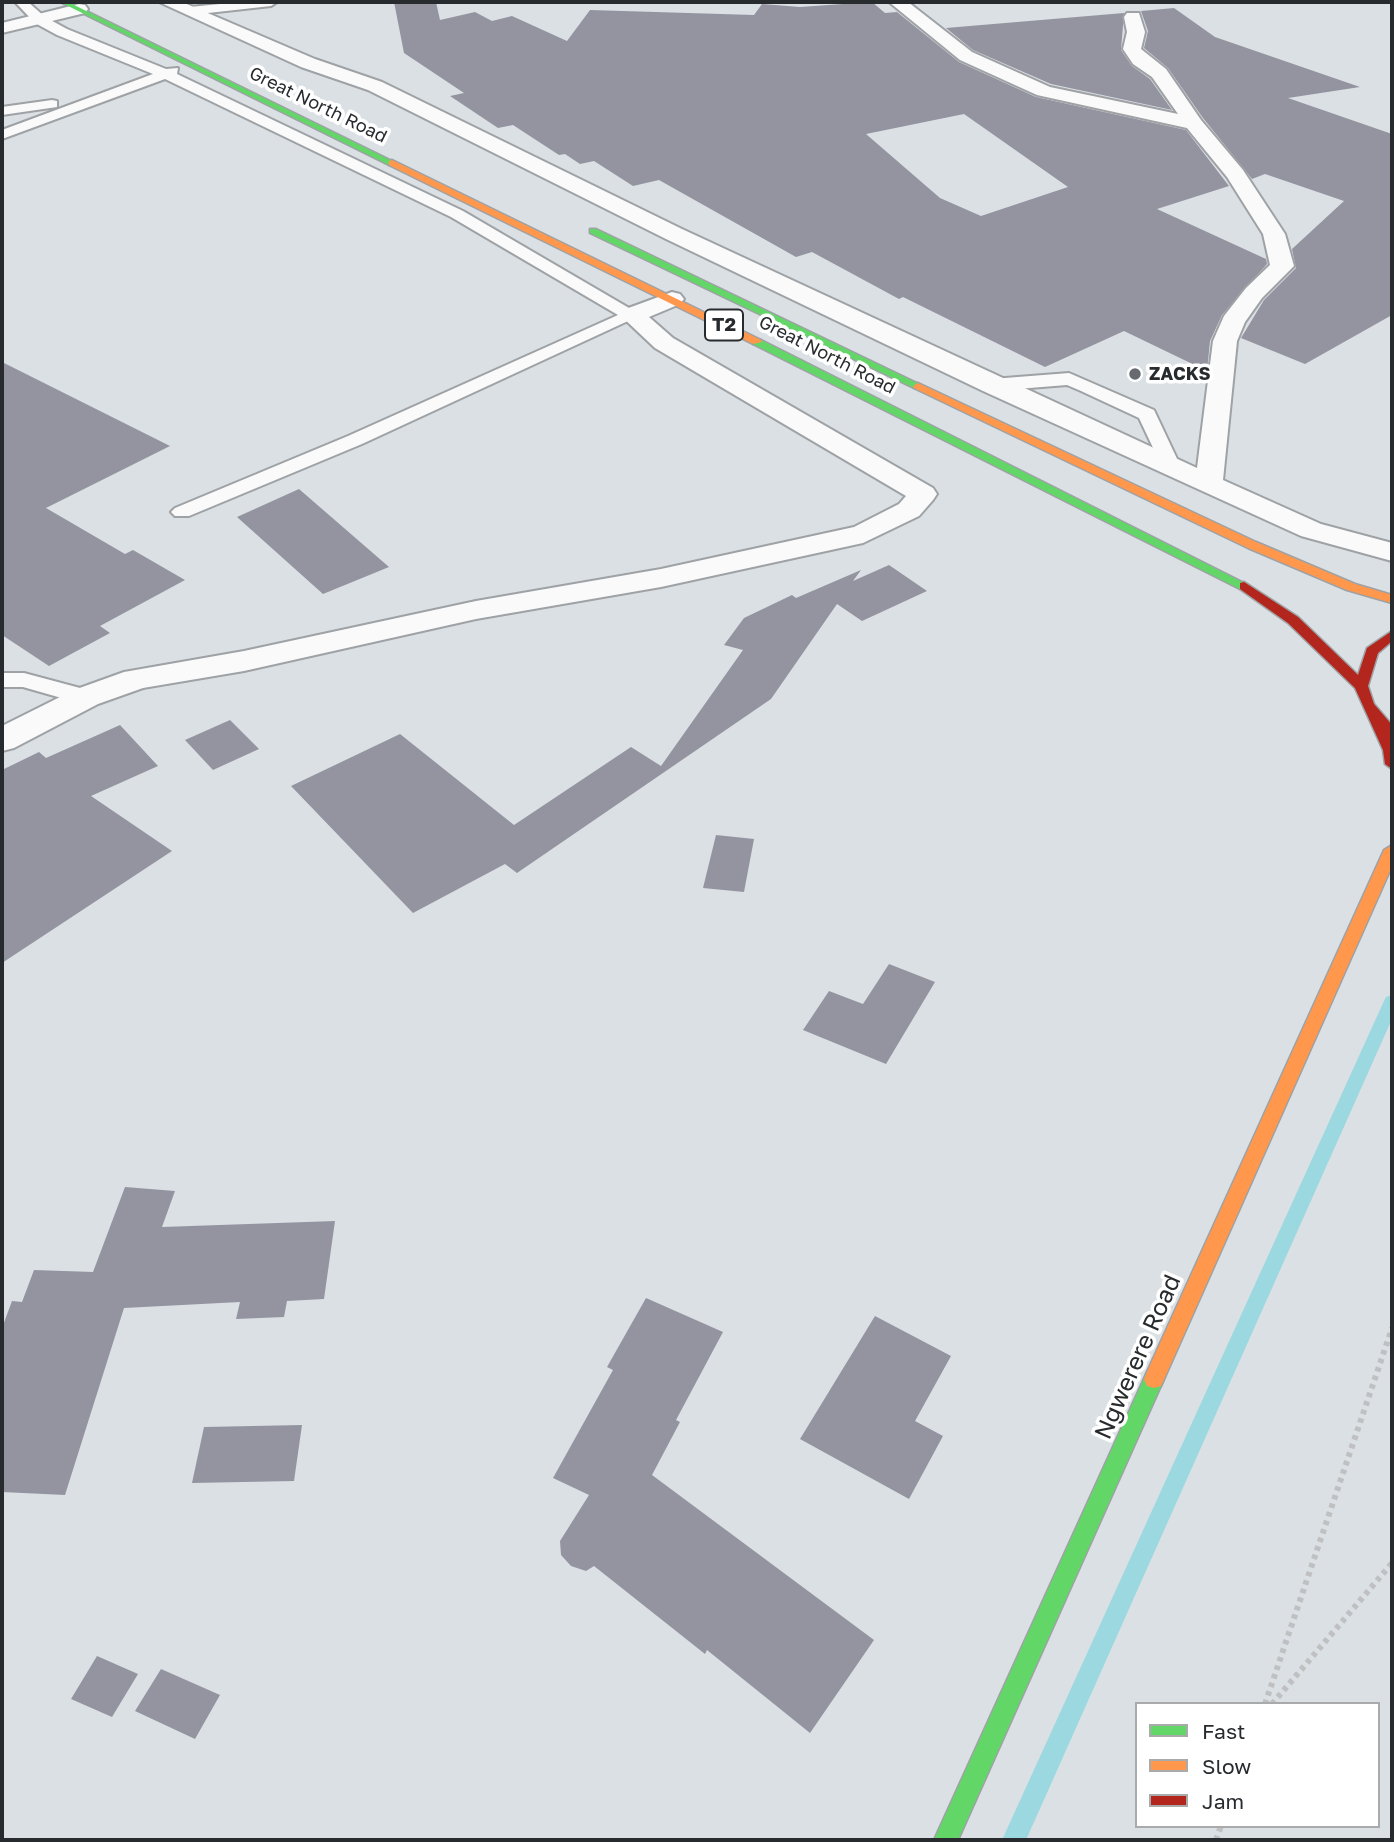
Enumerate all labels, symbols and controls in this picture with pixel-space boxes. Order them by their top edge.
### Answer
street label: Great North Road [246,62,390,148]
road number: T2 [705,310,743,340]
street label: Great North Road [755,311,899,399]
place label: ZACKS [1149,363,1210,385]
marker: ZACKS [1127,366,1143,382]
street label: Ngwerere Road [1089,1270,1187,1444]
legend [1135,1702,1380,1828]
text: Fast [1202,1718,1245,1744]
text: Slow [1202,1753,1251,1779]
text: Jam [1202,1788,1244,1814]

